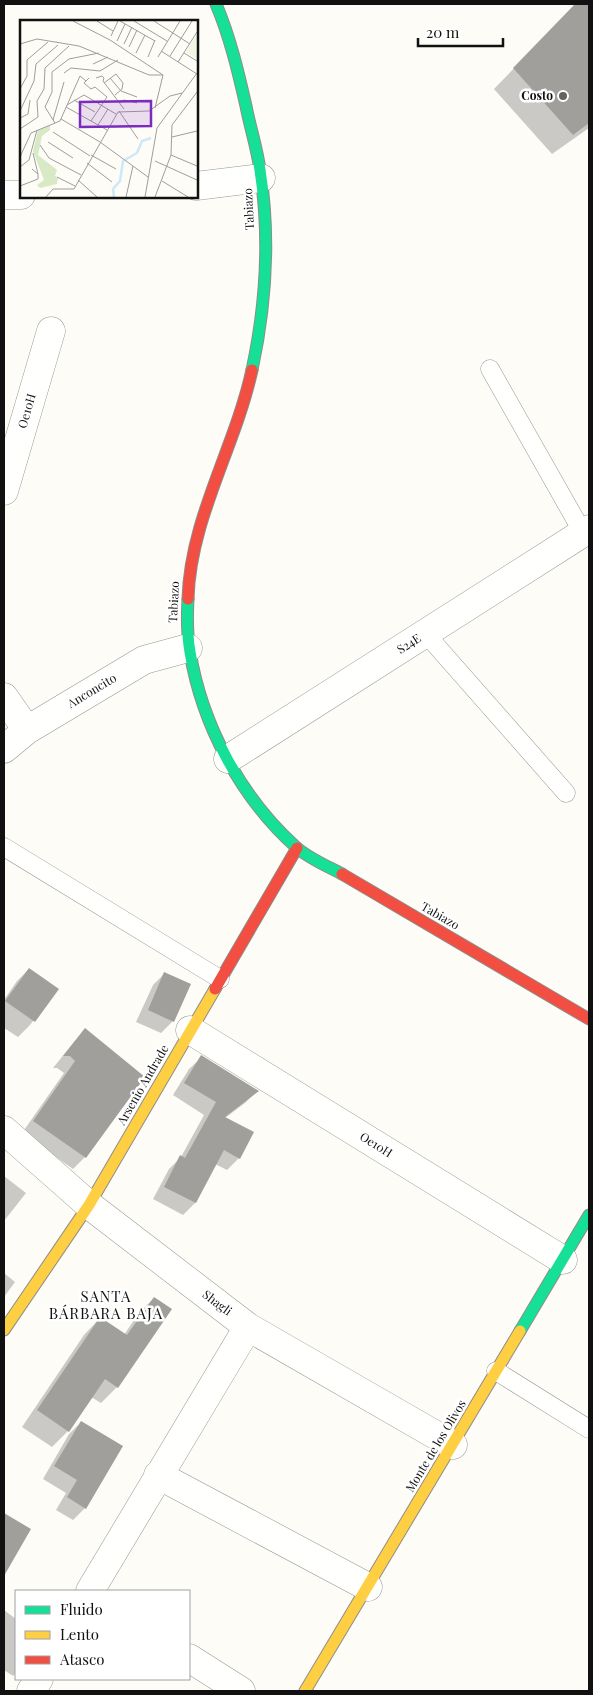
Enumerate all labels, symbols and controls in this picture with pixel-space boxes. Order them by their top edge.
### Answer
scale bar [418,15,503,47]
inset map [20,20,198,198]
text: 20 m [426,22,460,42]
place label: Costo [521,87,553,103]
marker: Costo [557,90,569,102]
street label: Tabiazo [239,187,257,230]
street label: Oe10H [13,391,39,430]
street label: Tabiazo [164,580,182,623]
street label: S24E [393,630,423,657]
street label: Anconcito [63,669,119,712]
street label: Tabiazo [418,898,463,933]
street label: Arsenio Andrade [112,1041,172,1128]
street label: Oe10H [357,1128,396,1160]
district label: SANTA BÁRBARA BAJA [49,1286,163,1323]
street label: Shagli [200,1286,236,1319]
street label: Monte de los Olivos [401,1397,469,1494]
legend [15,1590,190,1680]
text: Fluido [60,1599,103,1619]
text: Lento [60,1624,99,1644]
text: Atasco [59,1649,104,1669]

